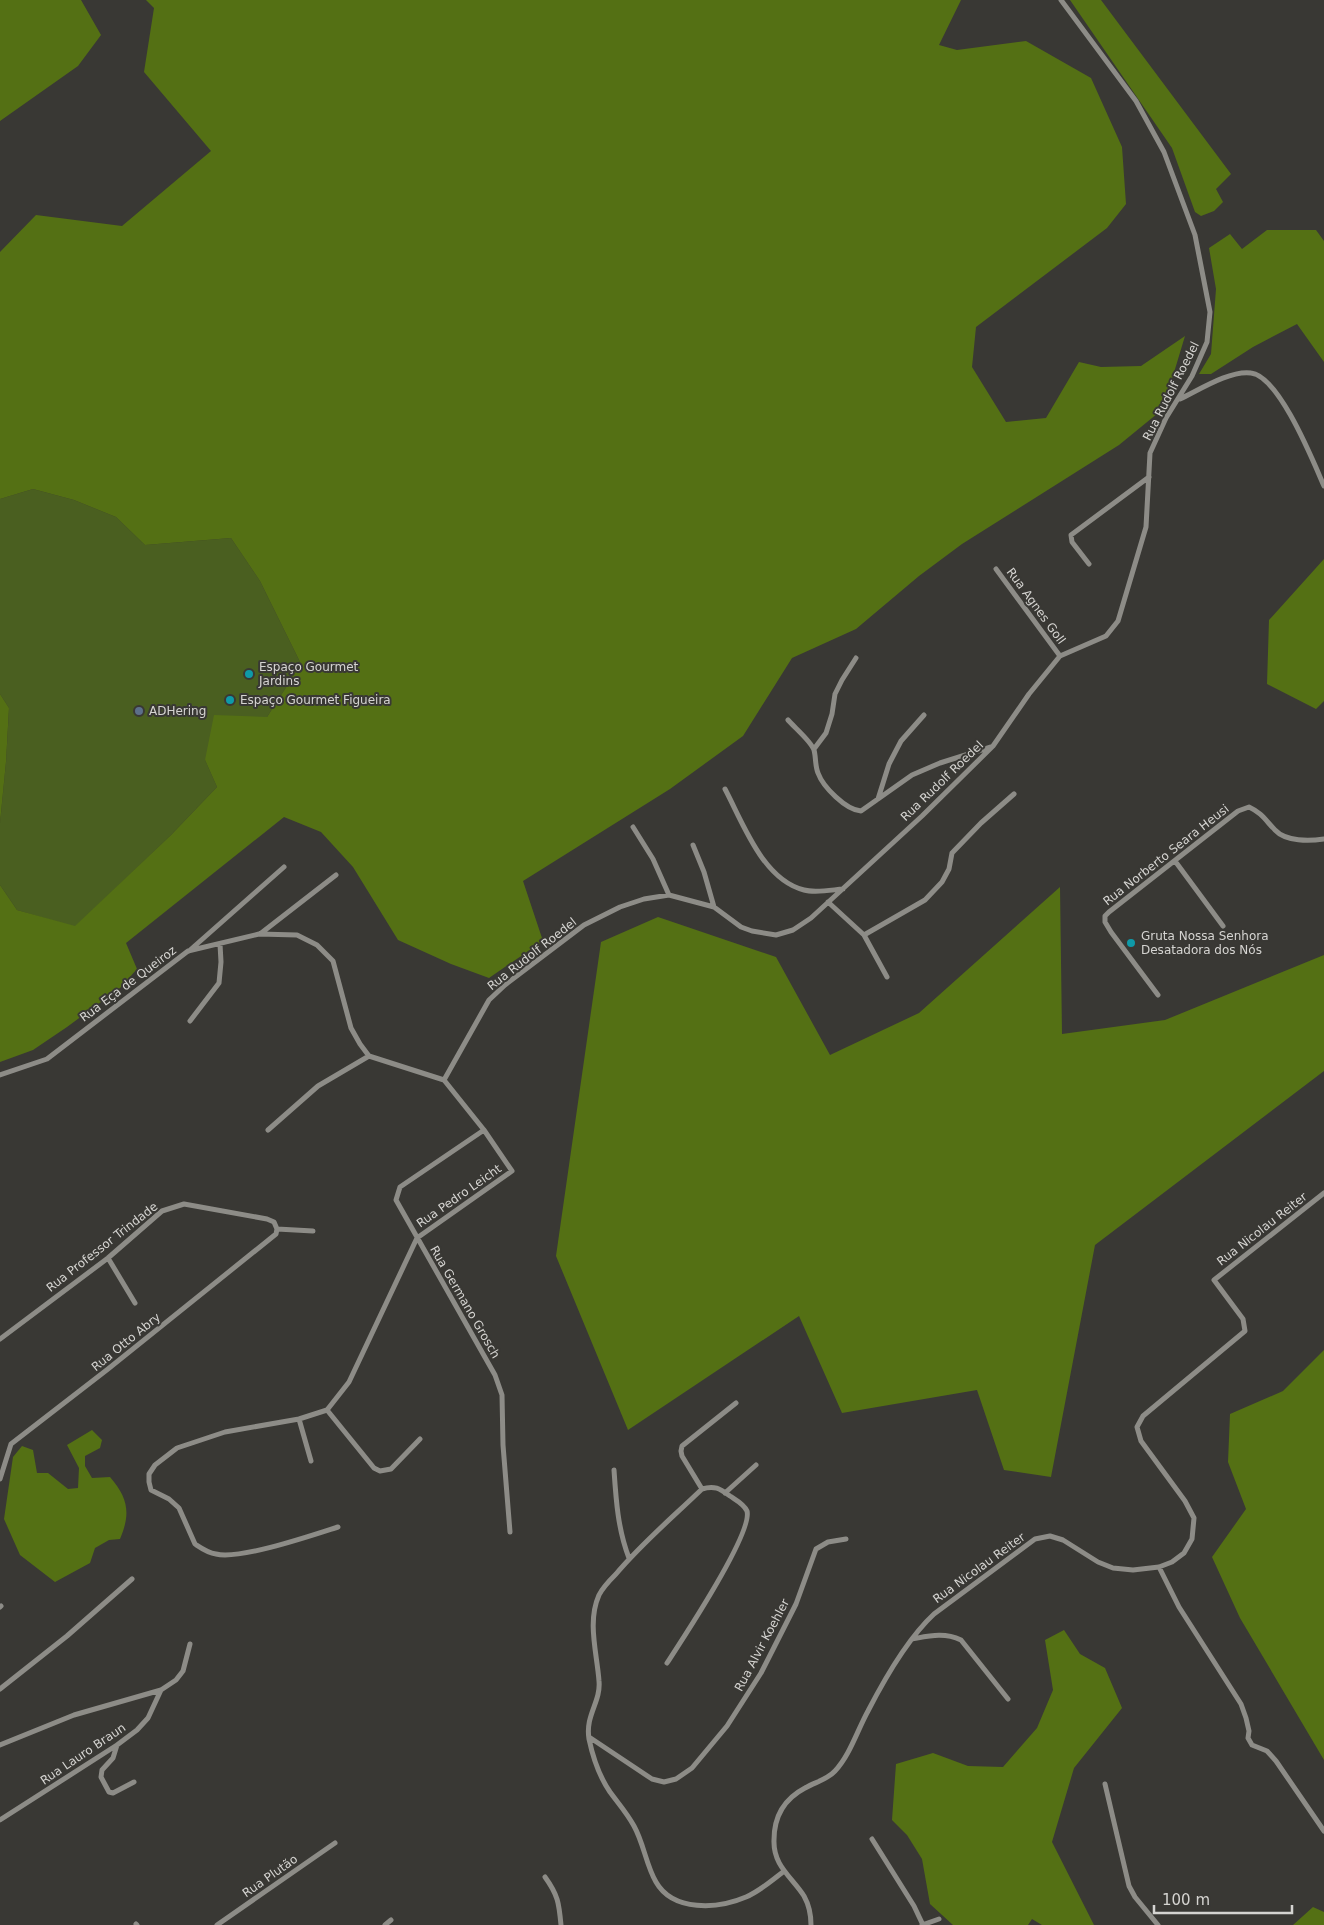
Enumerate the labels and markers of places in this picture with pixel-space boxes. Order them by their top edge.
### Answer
place label: Espaço Gourmet Jardins [258,660,359,688]
marker: Espaço Gourmet Jardins [243,668,255,680]
place label: Espaço Gourmet Figueira [240,693,391,707]
marker: Espaço Gourmet Figueira [224,694,236,706]
place label: ADHering [149,704,206,718]
marker: ADHering [133,705,145,717]
place label: Gruta Nossa Senhora Desatadora dos Nós [1141,929,1269,957]
marker: Gruta Nossa Senhora Desatadora dos Nós [1125,937,1137,949]

